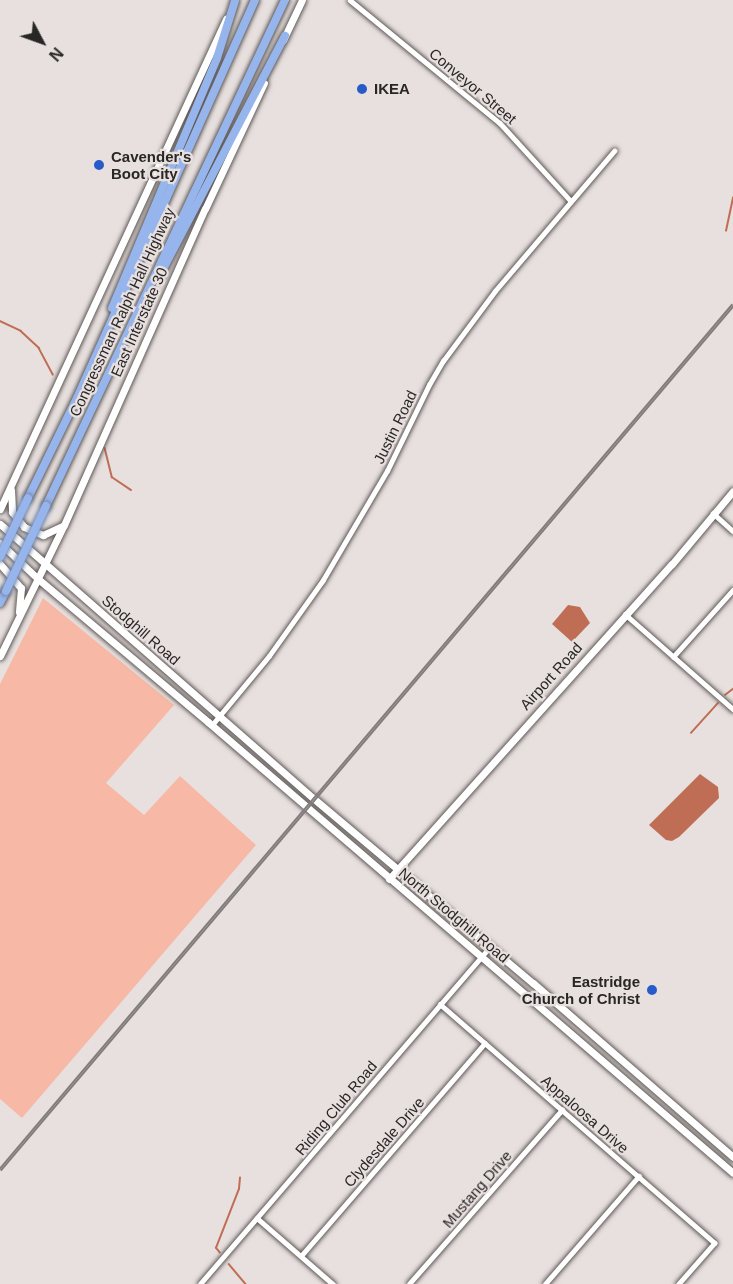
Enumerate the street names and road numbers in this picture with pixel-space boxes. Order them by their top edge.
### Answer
street label: Conveyor Street [426,44,520,128]
street label: Congressman Ralph Hall Highway [66,205,178,419]
street label: East Interstate 30 [107,265,171,379]
street label: Justin Road [370,387,420,467]
street label: Stodghill Road [98,591,184,669]
street label: Airport Road [516,639,586,713]
street label: North Stodghill Road [395,864,513,966]
street label: Riding Club Road [291,1057,381,1159]
street label: Appaloosa Drive [538,1071,632,1157]
street label: Clydesdale Drive [340,1093,428,1191]
street label: Mustang Drive [438,1147,516,1231]

